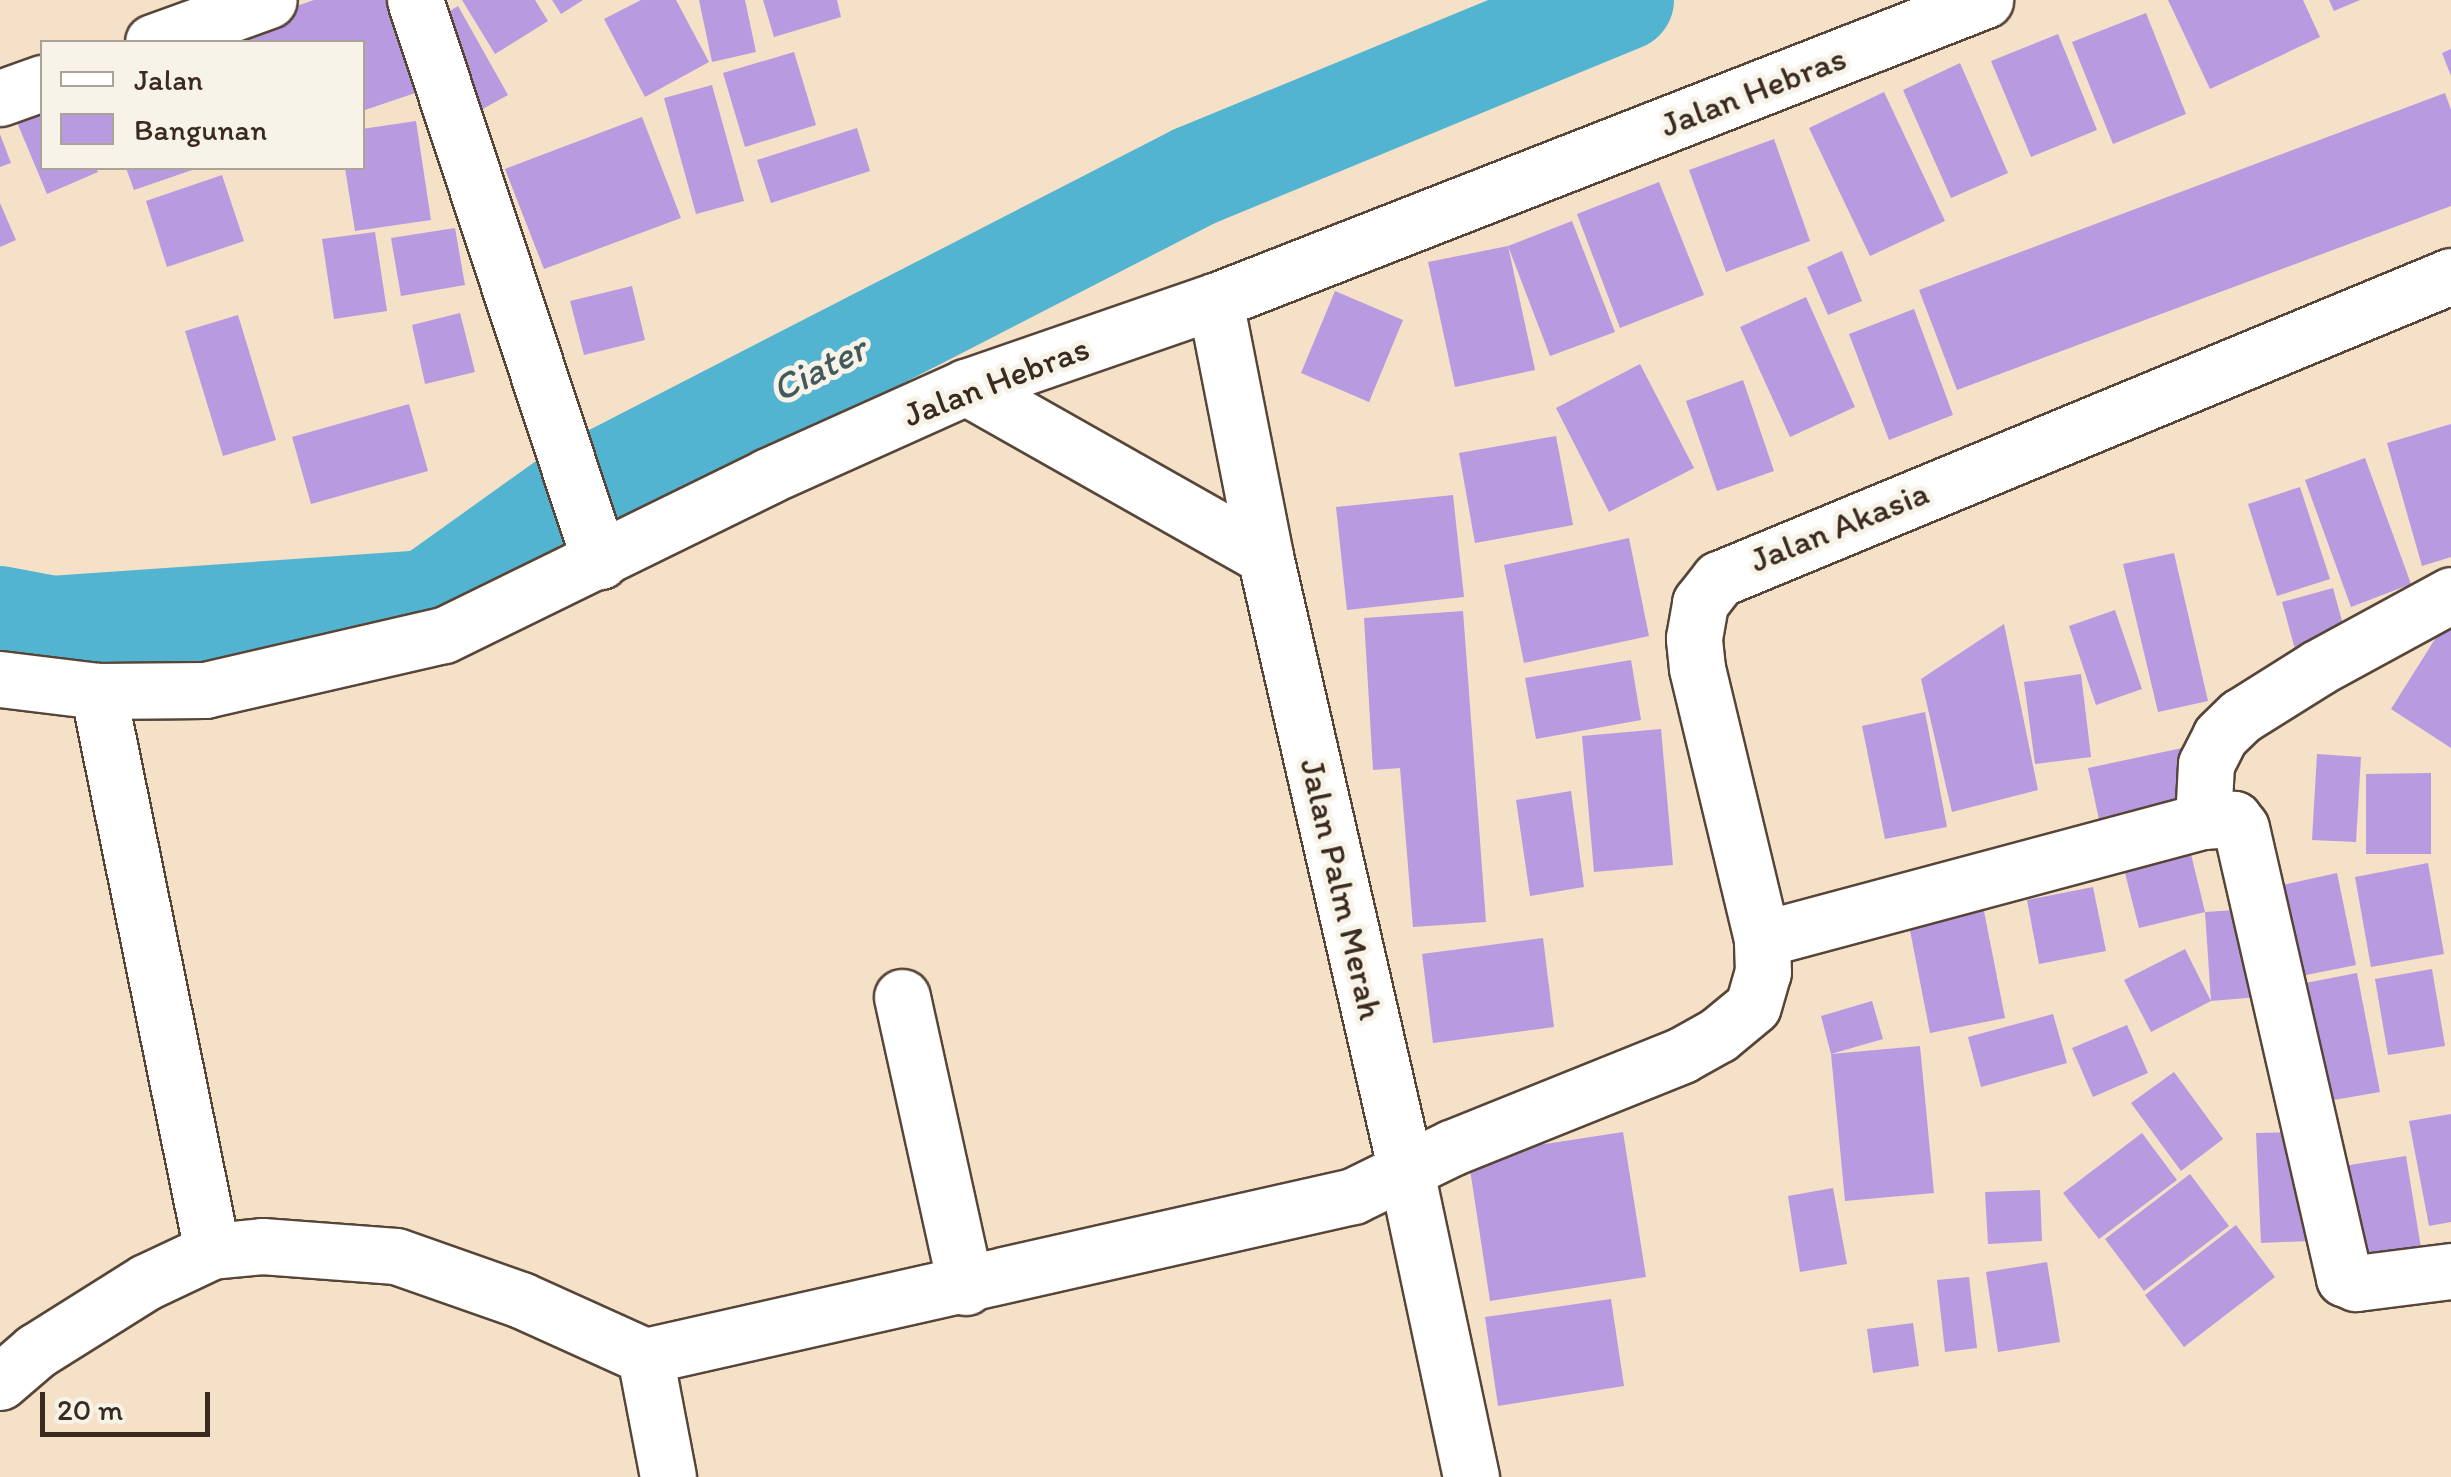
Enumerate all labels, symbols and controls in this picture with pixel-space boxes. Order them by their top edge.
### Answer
street label: Jalan Hebras [1655,37,1851,145]
legend [40,40,365,170]
text: Jalan [134,61,203,98]
text: Bangunan [134,111,267,148]
water label: Ciater [764,326,874,412]
street label: Jalan Hebras [898,327,1094,435]
street label: Jalan Akasia [1743,471,1935,581]
street label: Jalan Palm Merah [1292,755,1392,1023]
scale bar [45,1372,215,1434]
text: 20 m [57,1391,123,1428]

